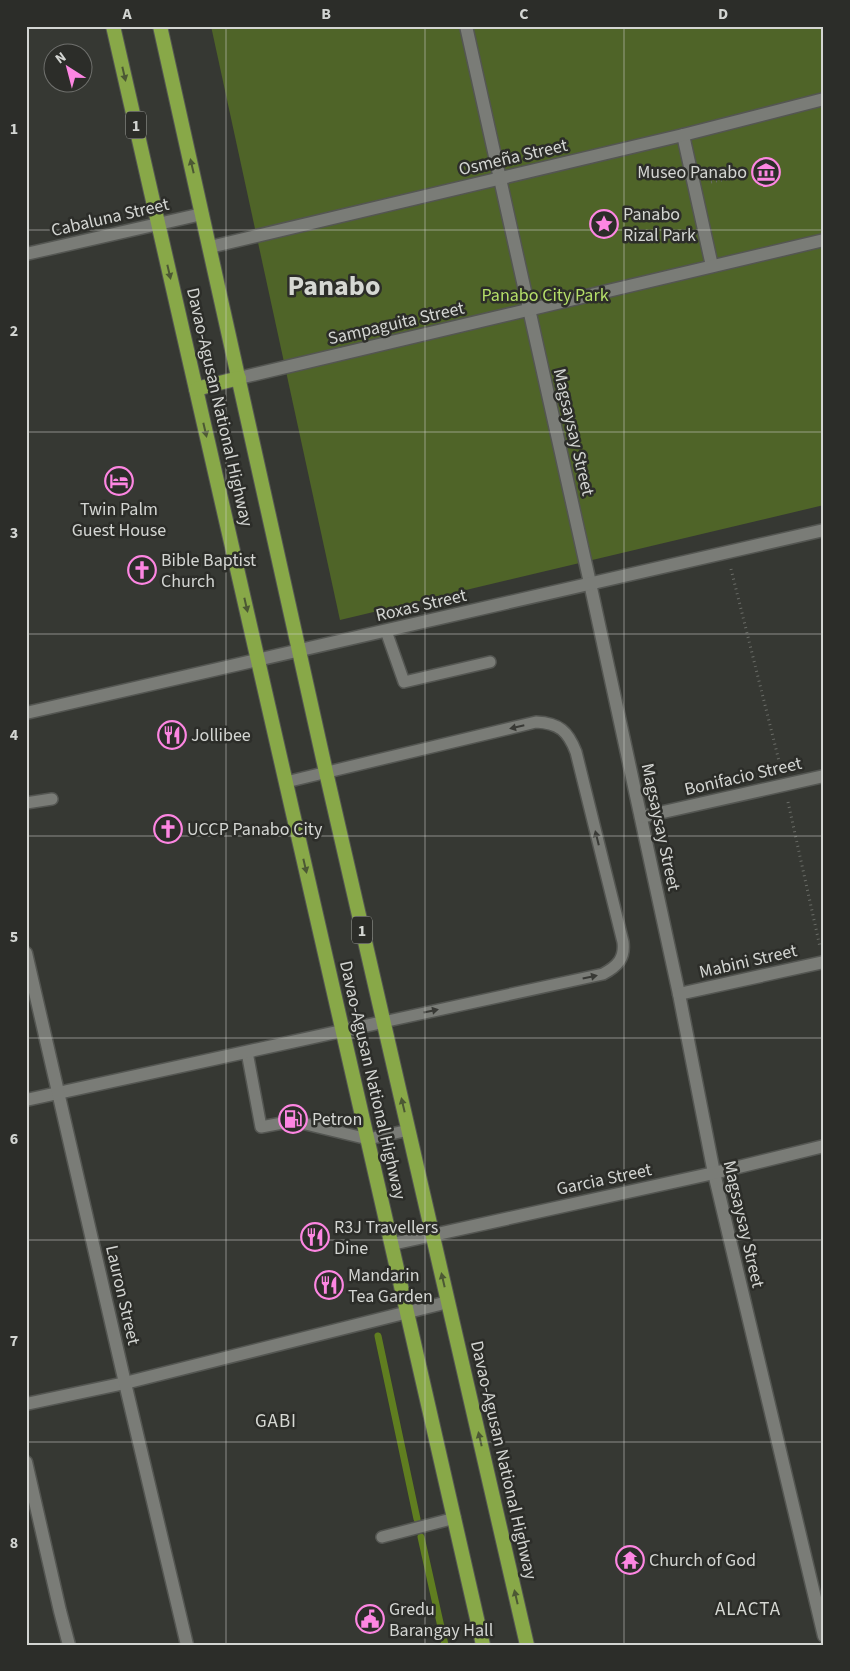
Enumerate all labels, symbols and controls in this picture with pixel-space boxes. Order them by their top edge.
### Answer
text: A [121,3,132,25]
text: B [321,3,331,25]
text: C [519,3,529,25]
text: D [718,3,728,25]
north arrow [42,42,92,92]
text: N [51,47,71,69]
one-way arrow [120,66,128,81]
road number: 1 [126,112,146,138]
text: 1 [10,118,18,140]
street label: Osmeña Street [456,133,570,182]
museum icon: Museo Panabo [751,157,781,187]
one-way arrow [188,159,196,174]
place label: Museo Panabo [637,160,747,185]
street label: Cabaluna Street [49,192,171,243]
place label: Panabo Rizal Park [623,202,696,248]
place icon: Panabo Rizal Park [589,209,619,239]
one-way arrow [165,264,173,279]
district label: Panabo [288,266,380,306]
park label: Panabo City Park [481,283,609,308]
street label: Davao-Agusan National Highway [180,285,259,530]
street label: Sampaguita Street [325,296,467,351]
text: 2 [10,320,18,342]
street label: Magsaysay Street [547,366,600,498]
one-way arrow [202,422,210,438]
hotel icon: Twin Palm Guest House [104,466,134,496]
place label: Twin Palm Guest House [72,497,166,543]
text: 3 [10,522,18,544]
place label: Bible Baptist Church [161,548,256,594]
church icon: Bible Baptist Church [127,555,157,585]
street label: Roxas Street [373,583,469,628]
one-way arrow [242,598,250,613]
restaurant icon: Jollibee [157,720,187,750]
place label: Jollibee [191,723,251,748]
one-way arrow [509,723,524,731]
text: 4 [10,724,19,746]
street label: Bonifacio Street [682,751,804,802]
street label: Magsaysay Street [635,761,686,893]
church icon: UCCP Panabo City [153,814,183,844]
place label: UCCP Panabo City [187,817,323,842]
one-way arrow [593,830,601,845]
one-way arrow [301,859,309,874]
road number: 1 [352,916,372,944]
text: 5 [10,926,18,948]
street label: Mabini Street [697,938,799,985]
street label: Davao-Agusan National Highway [333,958,412,1203]
one-way arrow [582,973,597,981]
one-way arrow [424,1007,439,1015]
one-way arrow [399,1098,407,1113]
fuel station icon: Petron [278,1104,308,1134]
place label: Petron [312,1107,362,1132]
text: 6 [10,1128,18,1150]
street label: Garcia Street [554,1157,654,1202]
street label: Magsaysay Street [717,1158,770,1290]
place label: R3J Travellers Dine [334,1215,438,1261]
restaurant icon: R3J Travellers Dine [300,1222,330,1252]
street label: Lauron Street [99,1243,146,1348]
place label: Mandarin Tea Garden [348,1263,433,1309]
restaurant icon: Mandarin Tea Garden [314,1270,344,1300]
one-way arrow [439,1273,447,1288]
text: 7 [10,1330,18,1352]
street label: Davao-Agusan National Highway [464,1338,543,1583]
district label: GABI [255,1408,297,1435]
one-way arrow [476,1431,484,1446]
text: 8 [10,1532,18,1554]
temple icon: Church of God [615,1545,645,1575]
place label: Church of God [649,1548,756,1573]
one-way arrow [512,1590,520,1605]
district label: ALACTA [715,1596,781,1623]
place label: Gredu Barangay Hall [389,1597,493,1643]
public building icon: Gredu Barangay Hall [355,1604,385,1634]

